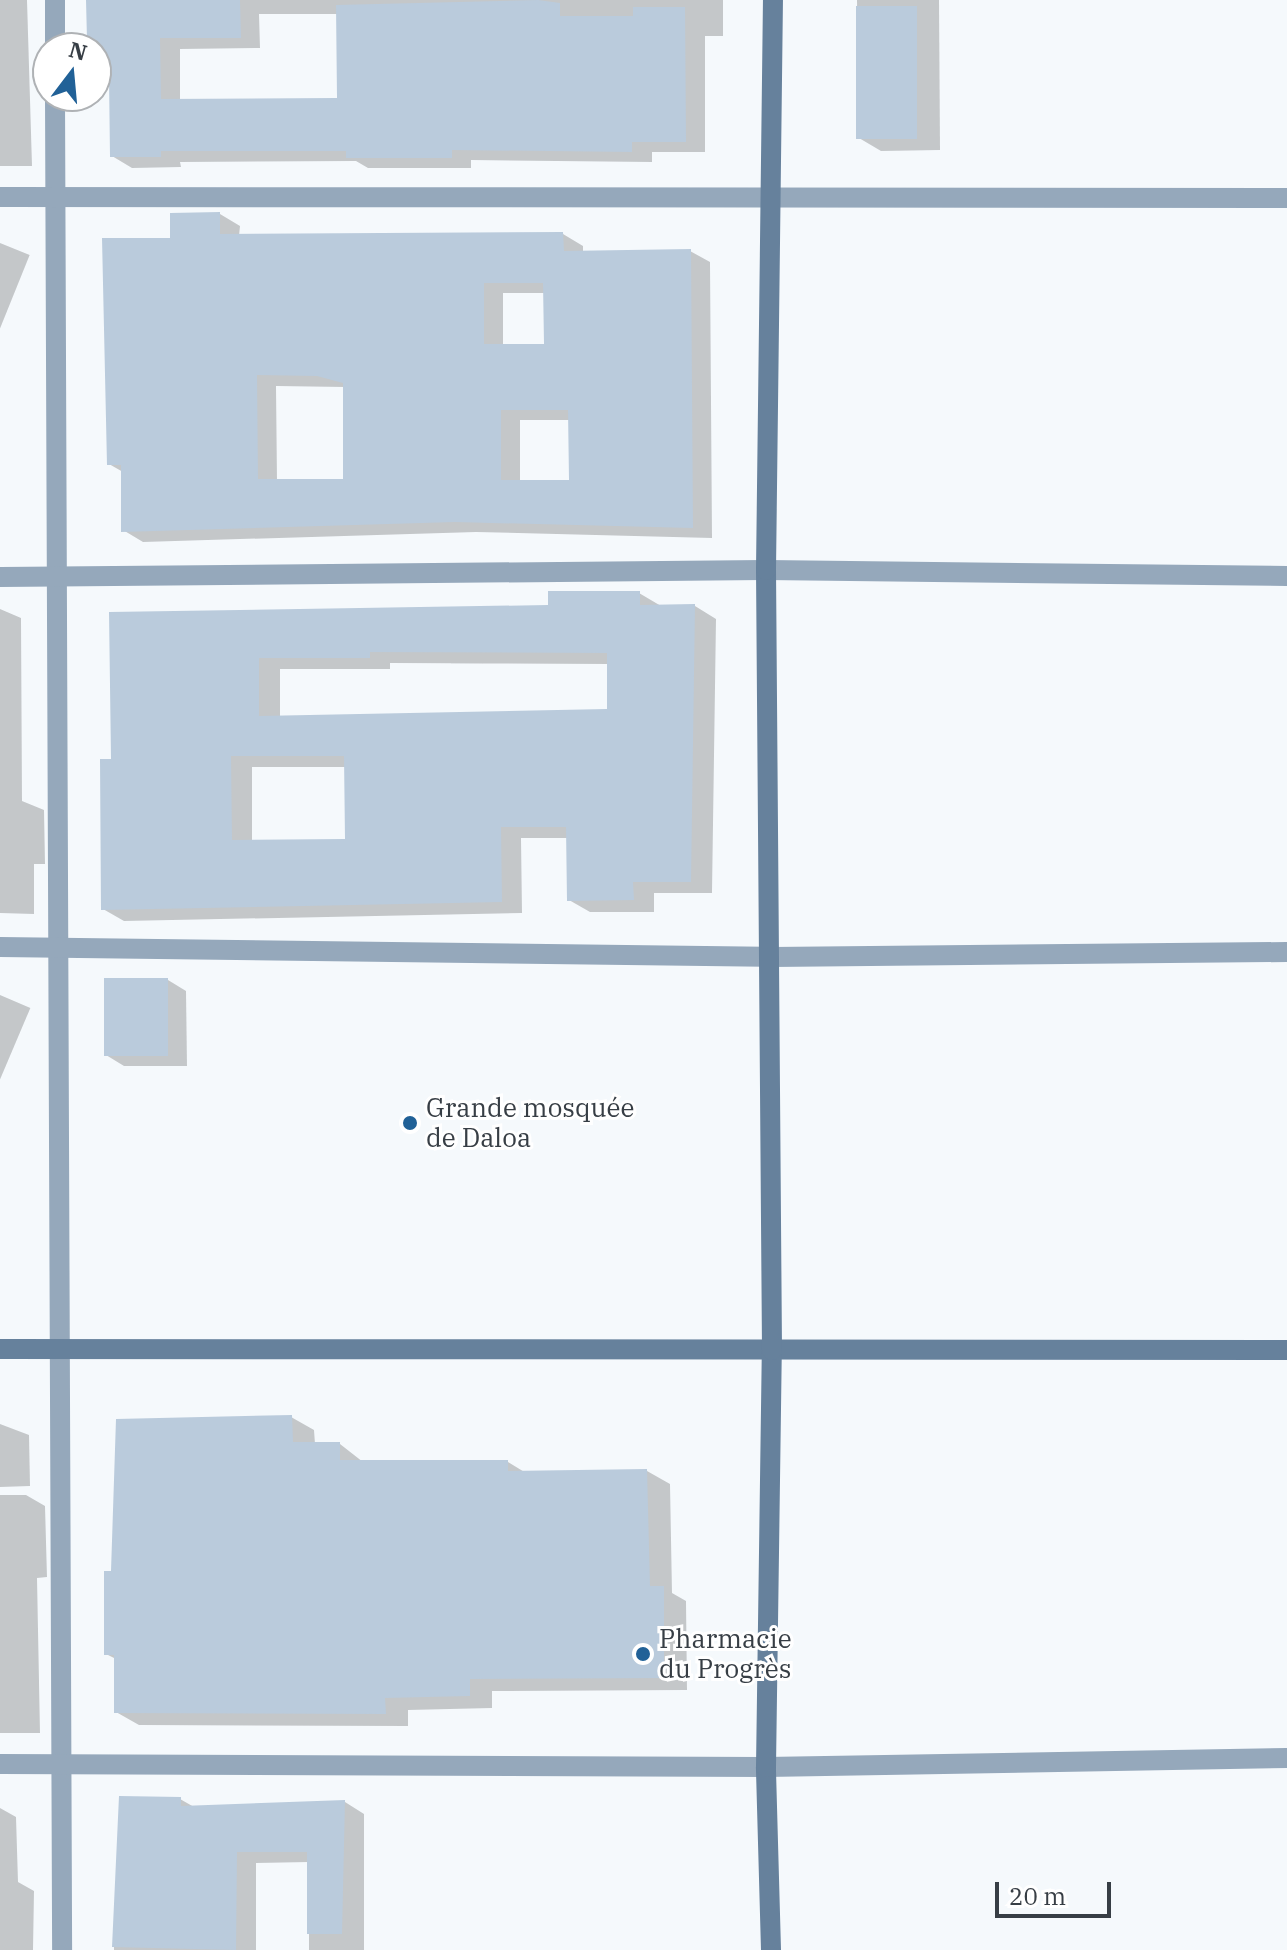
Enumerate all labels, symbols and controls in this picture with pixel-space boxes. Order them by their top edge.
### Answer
north arrow [32,32,112,112]
text: N [66,34,91,67]
place label: Grande mosquée de Daloa [426,1092,634,1154]
marker: Grande mosquée de Daloa [401,1114,419,1132]
place label: Pharmacie du Progrès [659,1623,792,1684]
marker: Pharmacie du Progrès [634,1645,652,1663]
scale bar [999,1866,1115,1916]
text: 20 m [1009,1880,1066,1912]

